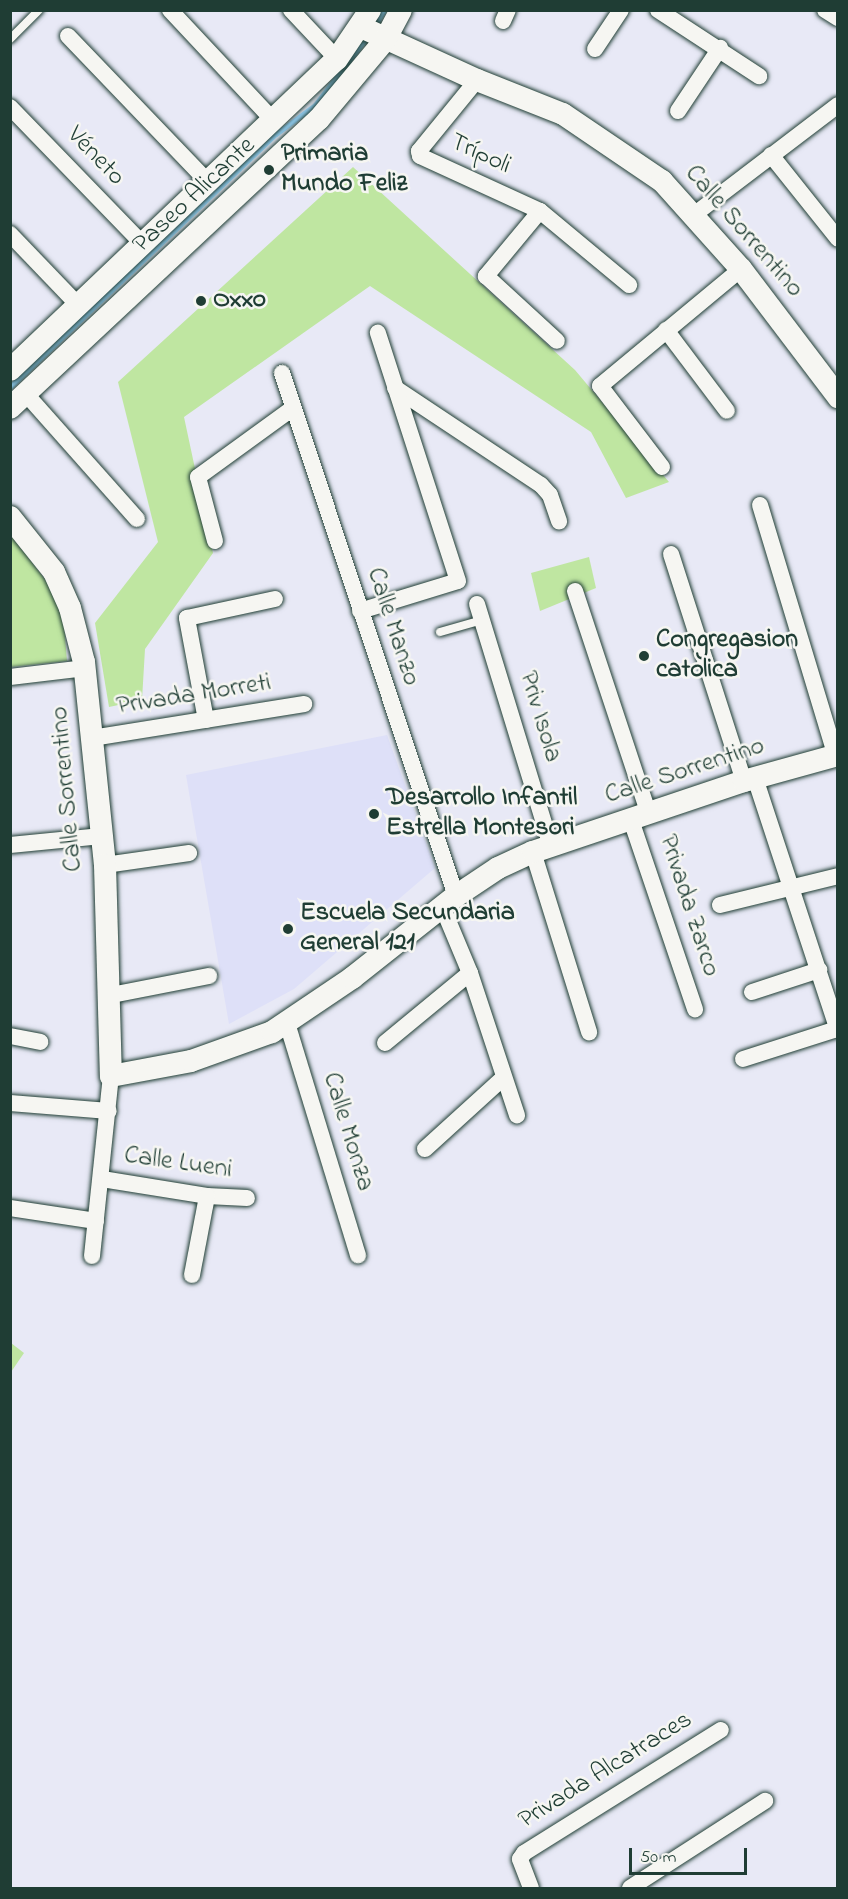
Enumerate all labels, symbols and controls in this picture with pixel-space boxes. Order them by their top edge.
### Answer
street label: Véneto [59,121,131,193]
street label: Trípoli [445,127,515,183]
street label: Paseo Alicante [127,131,263,261]
place label: Primaria Mundo Feliz [281,139,407,200]
street label: Calle Sorrentino [677,159,809,305]
marker: Primaria Mundo Feliz [262,163,276,177]
place label: Oxxo [213,285,266,317]
marker: Oxxo [194,294,208,308]
street label: Calle Manzo [358,564,426,690]
place label: Congregasion catolica [656,625,798,686]
marker: Congregasion catolica [637,649,651,663]
street label: Privada Morreti [115,668,273,724]
street label: Priv Isola [510,668,568,766]
street label: Calle Sorrentino [45,705,91,873]
street label: Calle Sorrentino [601,732,769,812]
place label: Desarrollo Infantil Estrella Montesori [386,783,577,844]
marker: Desarrollo Infantil Estrella Montesori [367,807,381,821]
street label: Privada Zarco [650,831,726,981]
place label: Escuela Secundaria General 121 [300,898,515,960]
marker: Escuela Secundaria General 121 [281,922,295,936]
street label: Calle Monza [314,1069,380,1195]
street label: Calle Lueni [122,1141,234,1187]
street label: Privada Alcatraces [513,1705,699,1837]
scale bar [632,1836,750,1874]
text: 50 m [640,1845,677,1871]

